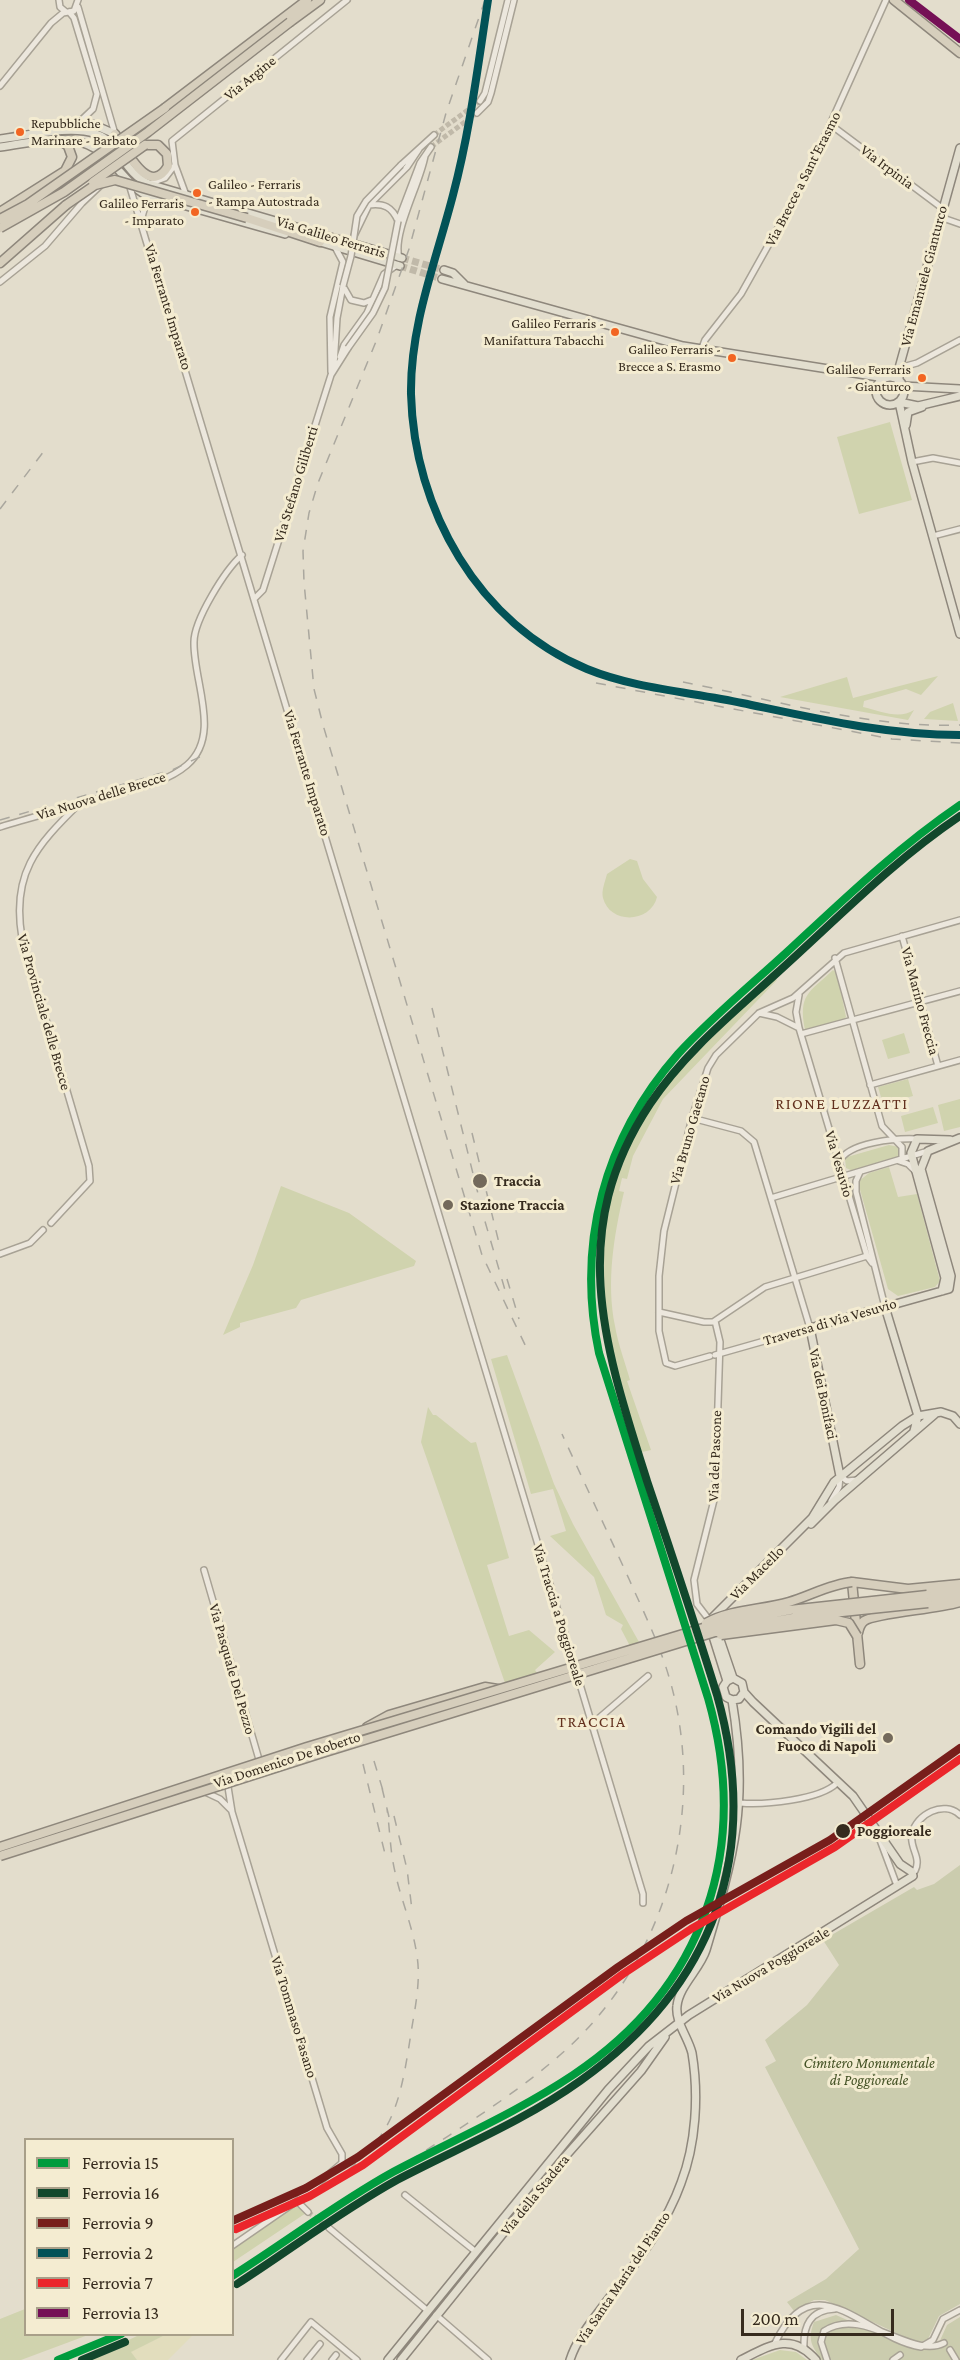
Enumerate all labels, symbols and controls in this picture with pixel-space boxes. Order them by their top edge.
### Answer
street label: Via Argine [220,52,280,104]
street label: Via Brecce a Sant'Erasmo [761,108,845,250]
place label: Repubbliche Marinare - Barbato [31,116,137,148]
marker: Repubbliche Marinare - Barbato [14,126,26,138]
street label: Via Irpinia [857,141,917,193]
place label: Galileo - Ferraris - Rampa Autostrada [208,177,319,210]
marker: Galileo - Ferraris - Rampa Autostrada [191,187,203,199]
place label: Galileo Ferraris - Imparato [99,196,184,228]
street label: Via Emanuele Gianturco [897,204,951,348]
marker: Galileo Ferraris - Imparato [189,206,201,218]
street label: Via Galileo Ferraris [274,212,388,262]
street label: Via Ferrante Imparato [140,242,196,372]
place label: Galileo Ferraris - Manifattura Tabacchi [484,316,604,348]
marker: Galileo Ferraris - Manifattura Tabacchi [609,326,621,338]
place label: Galileo Ferraris - Brecce a S. Erasmo [618,342,721,374]
marker: Galileo Ferraris - Brecce a S. Erasmo [726,352,738,364]
place label: Galileo Ferraris - Gianturco [826,362,911,394]
marker: Galileo Ferraris - Gianturco [916,372,928,384]
street label: Via Stefano Giliberti [270,424,322,544]
street label: Via Ferrante Imparato [279,708,335,838]
street label: Via Nuova delle Brecce [34,768,168,824]
street label: Via Provinciale delle Brecce [13,932,75,1092]
street label: Via Marino Freccia [897,945,943,1057]
street label: Via Bruno Gaetano [666,1074,714,1186]
district label: RIONE LUZZATTI [775,1094,909,1114]
street label: Via Vesuvio [821,1129,857,1199]
marker: Traccia [471,1172,489,1190]
place label: Traccia [494,1172,541,1190]
place label: Stazione Traccia [460,1196,565,1214]
marker: Stazione Traccia [441,1198,455,1212]
street label: Traversa di Via Vesuvio [761,1294,899,1350]
street label: Via dei Bonifaci [805,1347,841,1441]
street label: Via del Pascone [704,1410,726,1502]
street label: Via Traccia a Poggioreale [529,1542,589,1688]
street label: Via Macello [726,1542,788,1604]
street label: Via Pasquale Del Pezzo [205,1601,259,1737]
district label: TRACCIA [557,1712,627,1732]
place label: Comando Vigili del Fuoco di Napoli [756,1720,876,1755]
street label: Via Domenico De Roberto [211,1728,363,1792]
marker: Comando Vigili del Fuoco di Napoli [881,1731,895,1745]
marker: Poggioreale [834,1822,852,1840]
place label: Poggioreale [857,1822,931,1840]
street label: Via Nuova Poggioreale [709,1923,833,2007]
street label: Via Tommaso Fasano [267,1954,321,2080]
park label: Cimitero Monumentale di Poggioreale [803,2054,935,2089]
legend [24,2138,234,2336]
street label: Via della Stadera [497,2151,573,2239]
text: Ferrovia 15 [82,2153,159,2173]
text: Ferrovia 16 [82,2183,160,2203]
street label: Via Santa Maria del Pianto [572,2208,674,2348]
text: Ferrovia 9 [82,2213,154,2233]
text: Ferrovia 2 [82,2243,153,2263]
text: Ferrovia 7 [82,2273,153,2293]
scale bar [744,2297,897,2335]
text: Ferrovia 13 [82,2303,159,2323]
text: 200 m [752,2309,799,2329]

